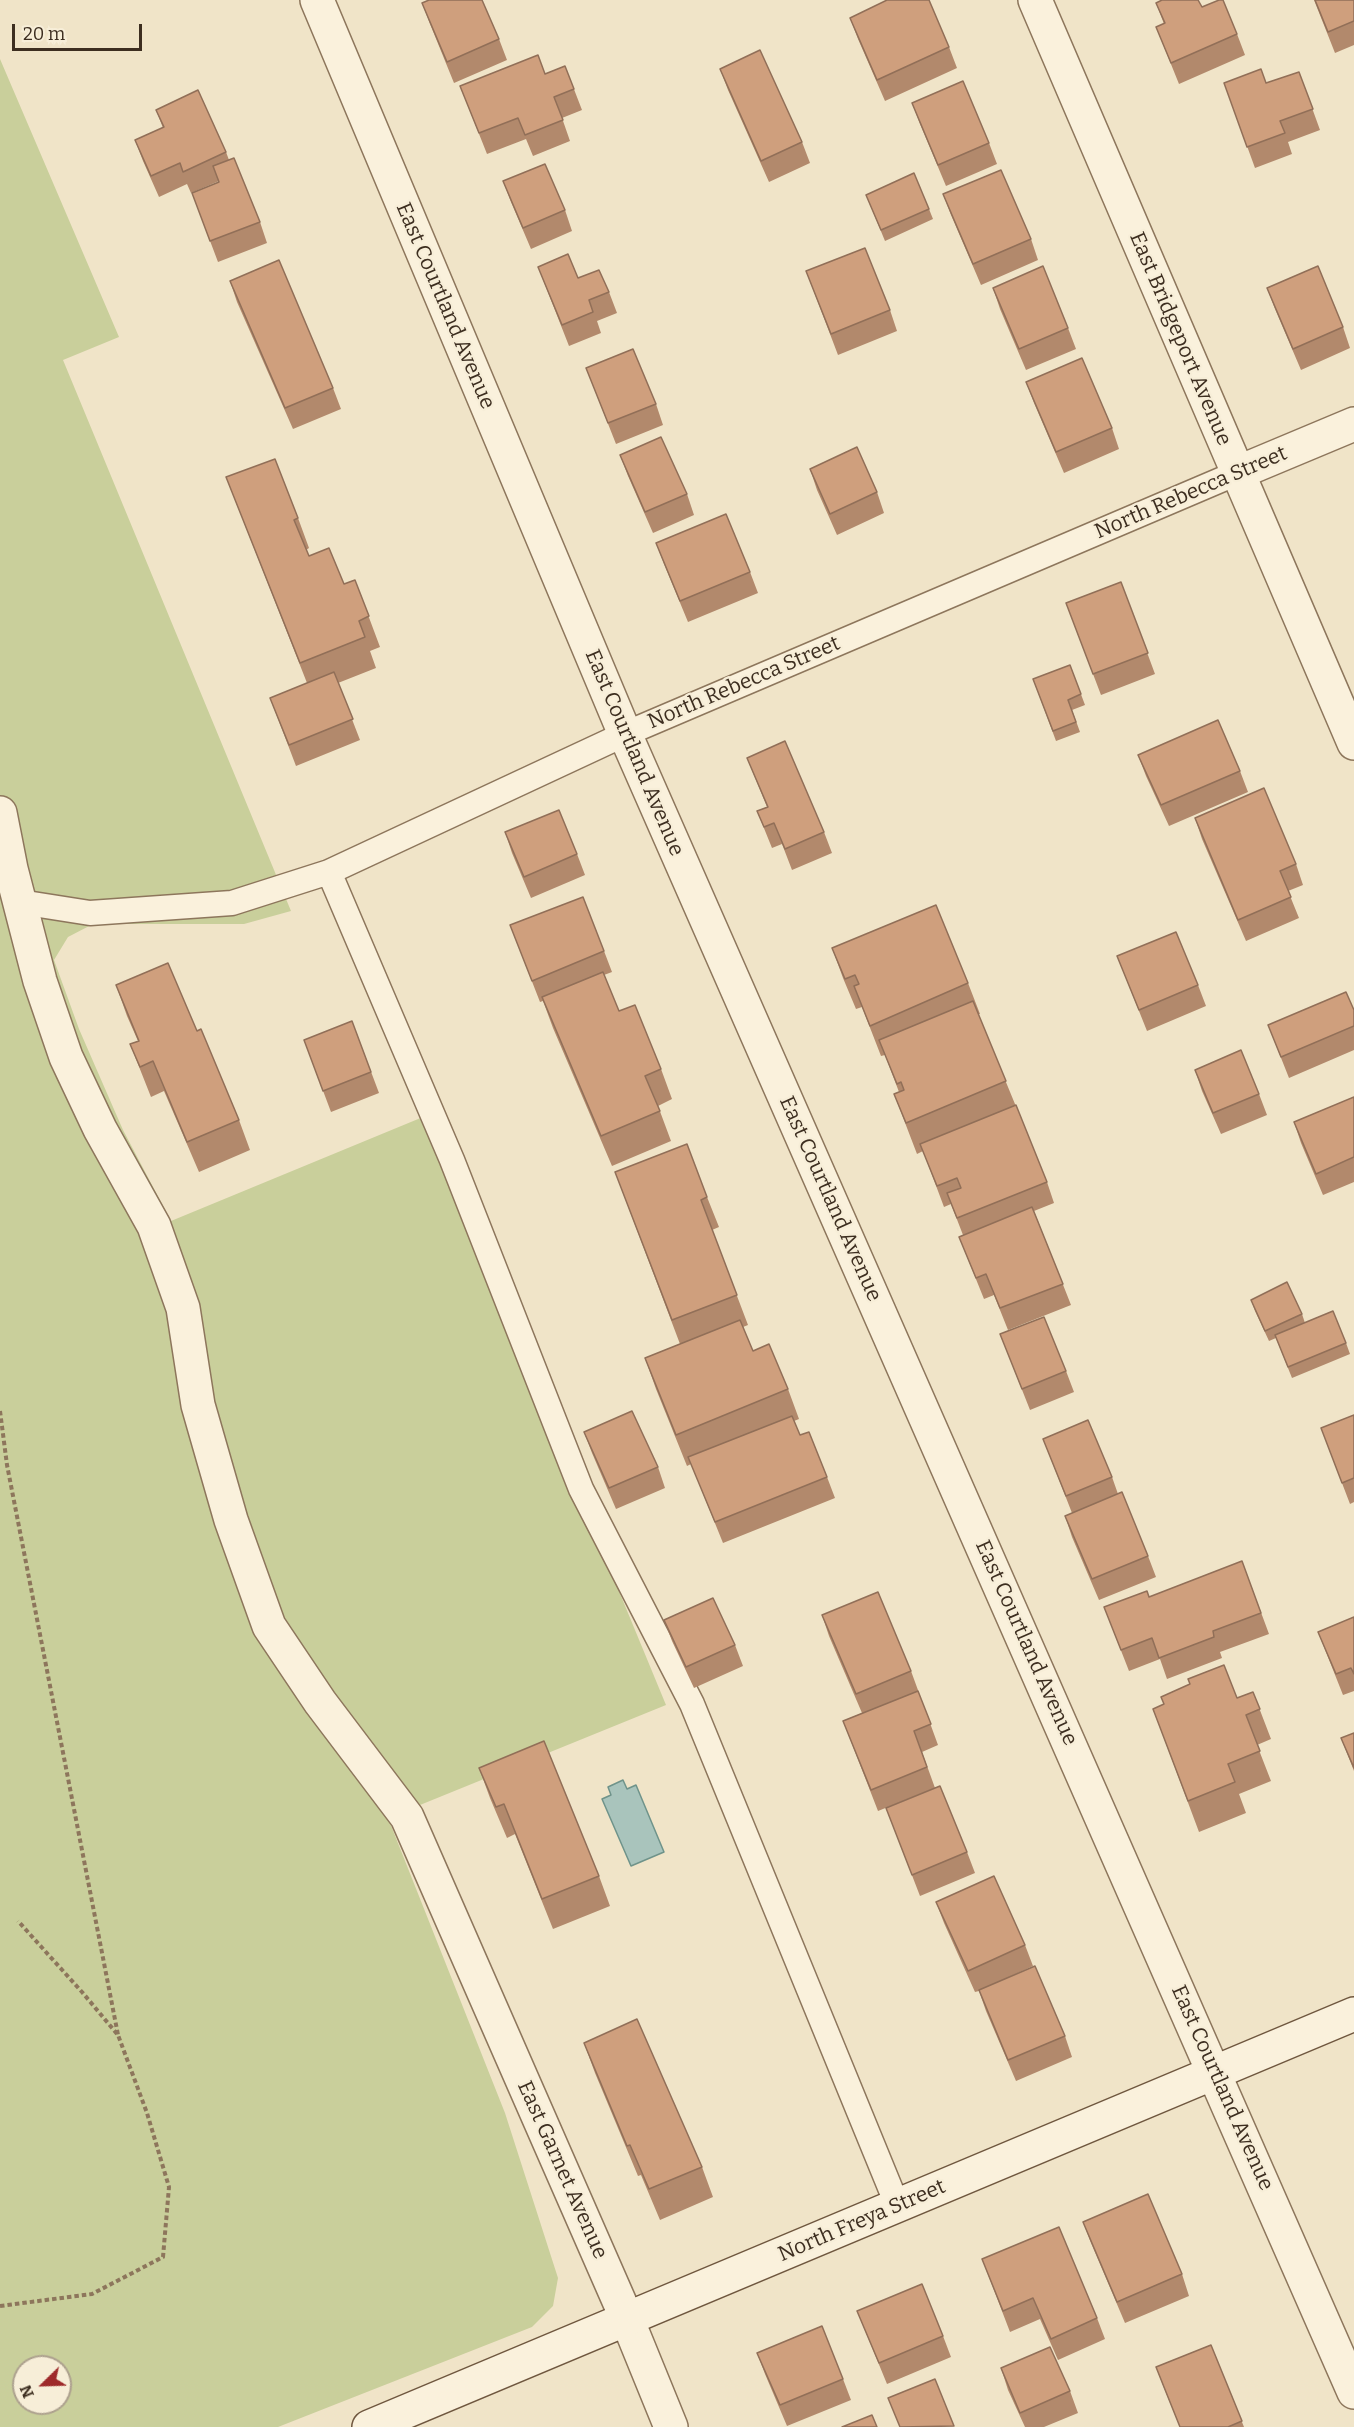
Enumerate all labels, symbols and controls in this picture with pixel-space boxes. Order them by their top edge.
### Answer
scale bar [15,12,146,50]
text: 20 m [23,23,65,45]
street label: East Courtland Avenue [390,199,500,413]
street label: East Bridgeport Avenue [1124,229,1236,449]
street label: North Rebecca Street [1091,441,1291,545]
street label: North Rebecca Street [644,631,844,735]
street label: East Courtland Avenue [579,646,689,860]
street label: East Courtland Avenue [773,1093,887,1305]
street label: East Courtland Avenue [969,1537,1083,1749]
street label: East Courtland Avenue [1165,1982,1279,2194]
street label: East Garnet Avenue [511,2077,613,2263]
street label: North Freya Street [775,2174,949,2268]
north arrow [12,2355,72,2415]
text: N [16,2382,38,2401]

